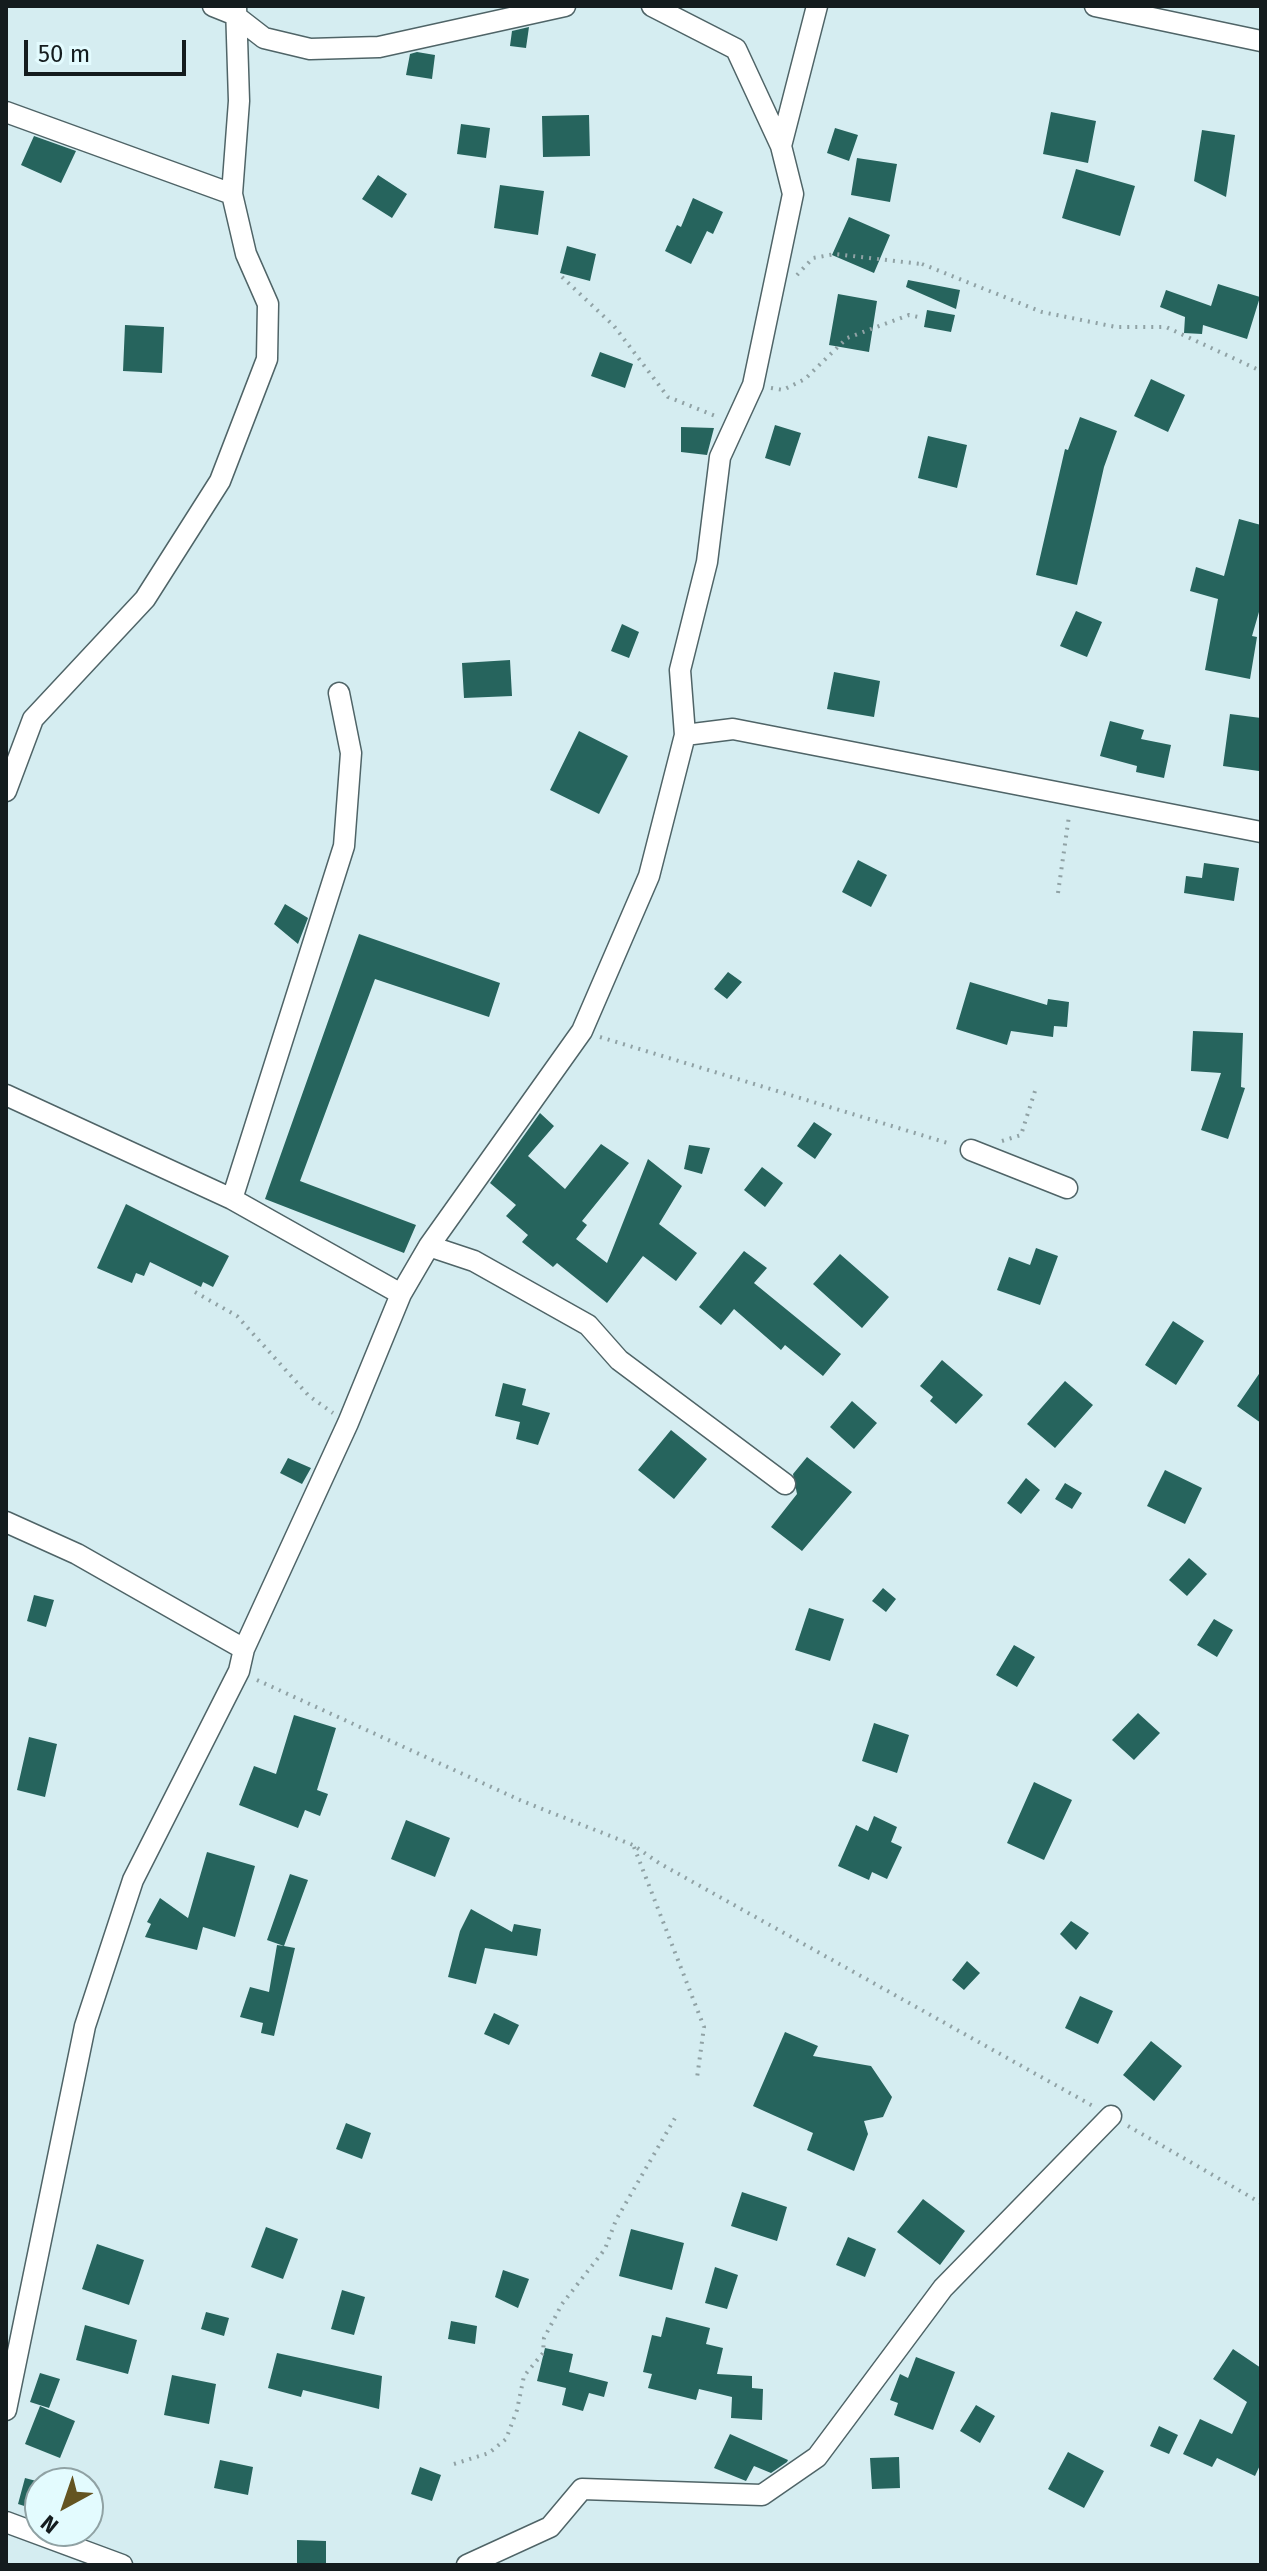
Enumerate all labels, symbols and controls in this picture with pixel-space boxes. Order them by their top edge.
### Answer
scale bar [28,24,190,74]
text: 50 m [38,40,90,68]
north arrow [24,2467,104,2547]
text: N [35,2509,64,2539]

